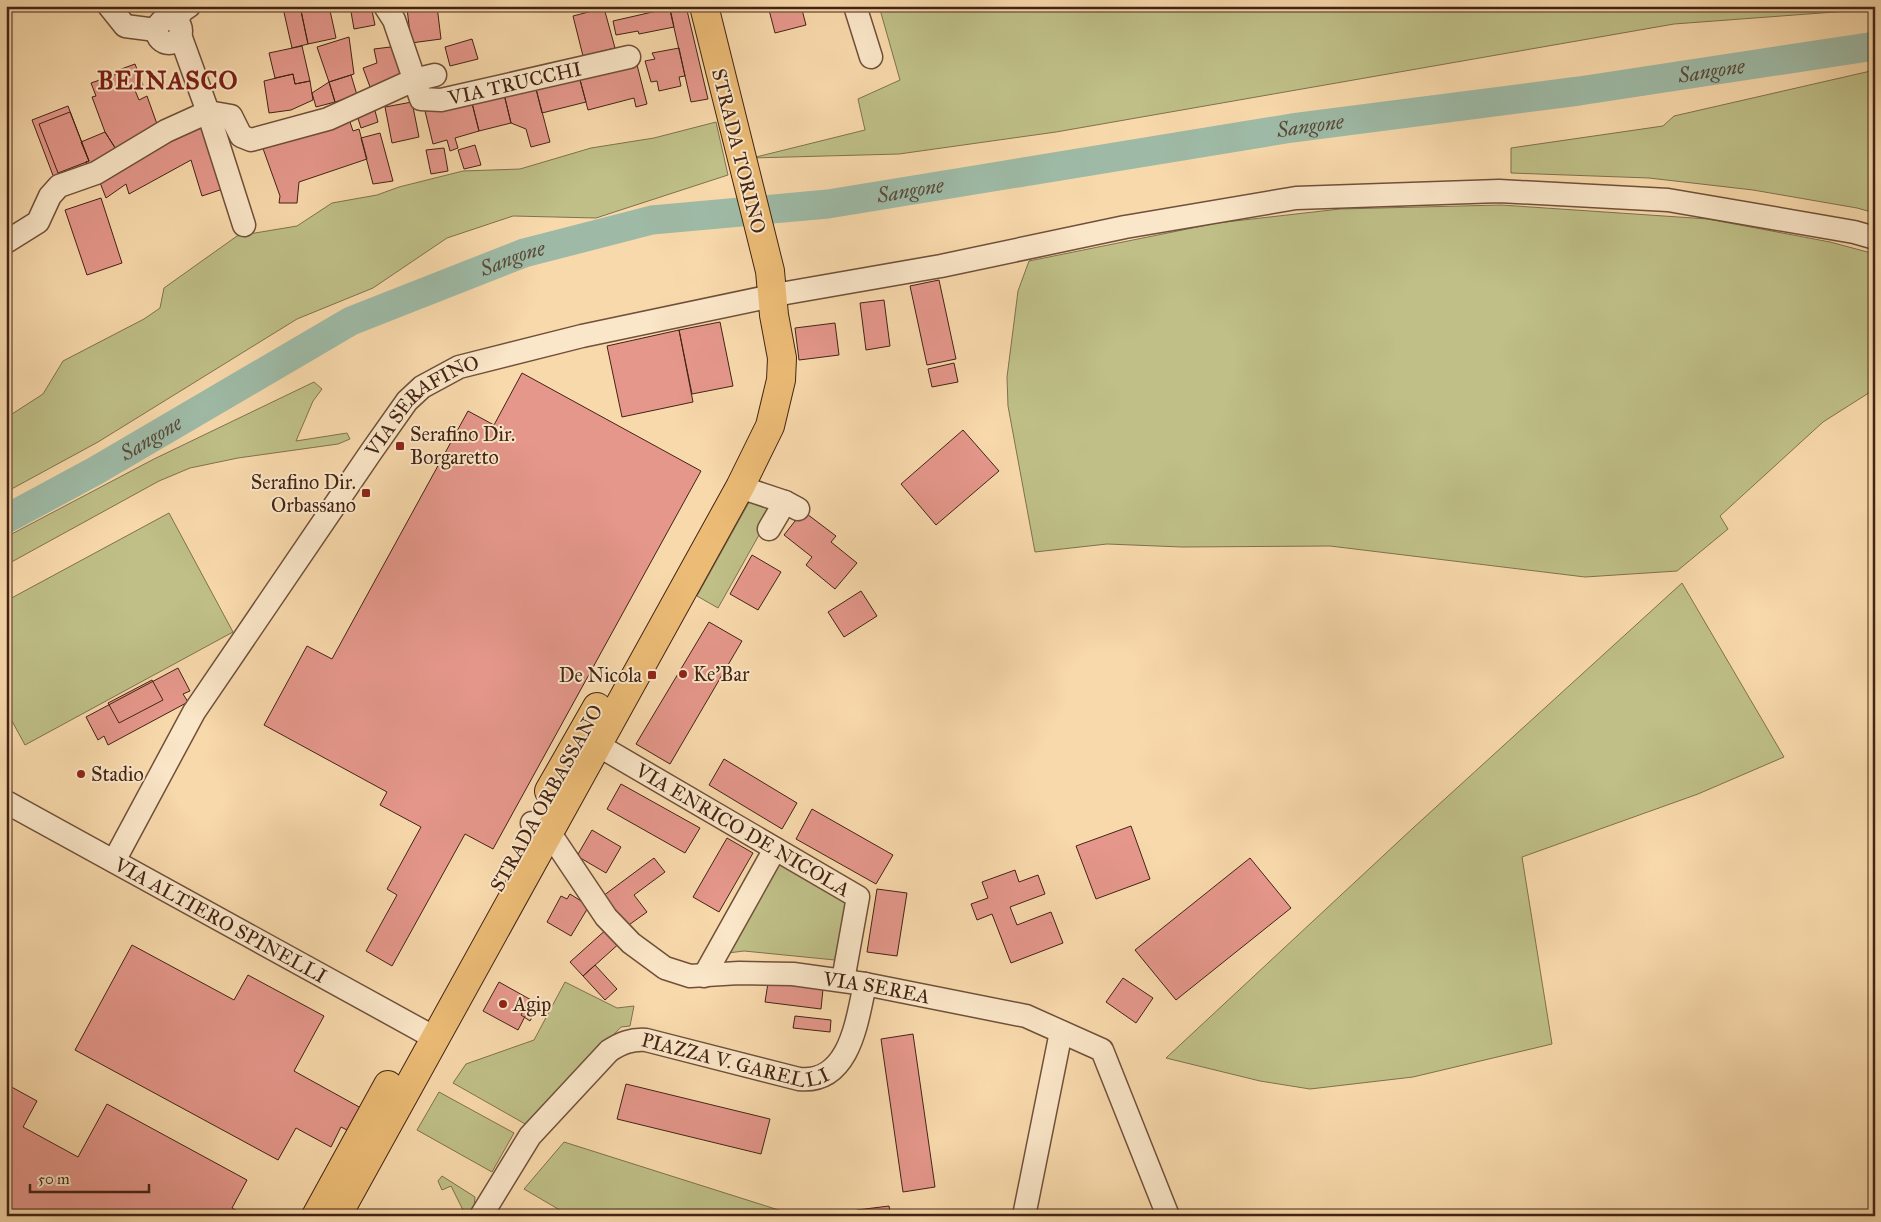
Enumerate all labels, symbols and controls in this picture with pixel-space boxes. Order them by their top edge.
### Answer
water label: Sangone [1675,53,1748,89]
street label: VIA TRUCCHI [445,56,584,110]
district label: BEINASCO [97,65,239,96]
street label: STRADA TORINO [707,66,771,236]
water label: Sangone [1274,108,1346,143]
water label: Sangone [874,172,947,209]
water label: Sangone [475,235,549,282]
street label: VIA SERAFINO [359,350,481,462]
water label: Sangone [115,409,188,467]
place label: Serafino Dir. Borgaretto [410,422,515,470]
marker: Serafino Dir. Borgaretto [394,440,406,452]
place label: Serafino Dir. Orbassano [251,470,356,517]
marker: Serafino Dir. Orbassano [360,487,372,499]
place label: Ke'Bar [693,662,750,686]
place label: De Nicola [559,663,643,687]
marker: Ke'Bar [677,668,689,680]
marker: De Nicola [646,669,658,681]
street label: STRADA ORBASSANO [485,700,607,896]
street label: VIA ENRICO DE NICOLA [631,757,855,902]
place label: Stadio [91,762,144,786]
marker: Stadio [75,768,87,780]
street label: VIA ALTIERO SPINELLI [109,852,331,988]
street label: VIA SEREA [821,966,933,1009]
place label: Agip [512,992,551,1017]
marker: Agip [497,998,509,1010]
street label: PIAZZA V. GARELLI [639,1027,833,1092]
scale bar [30,1162,149,1194]
text: 50 m [38,1170,70,1188]

